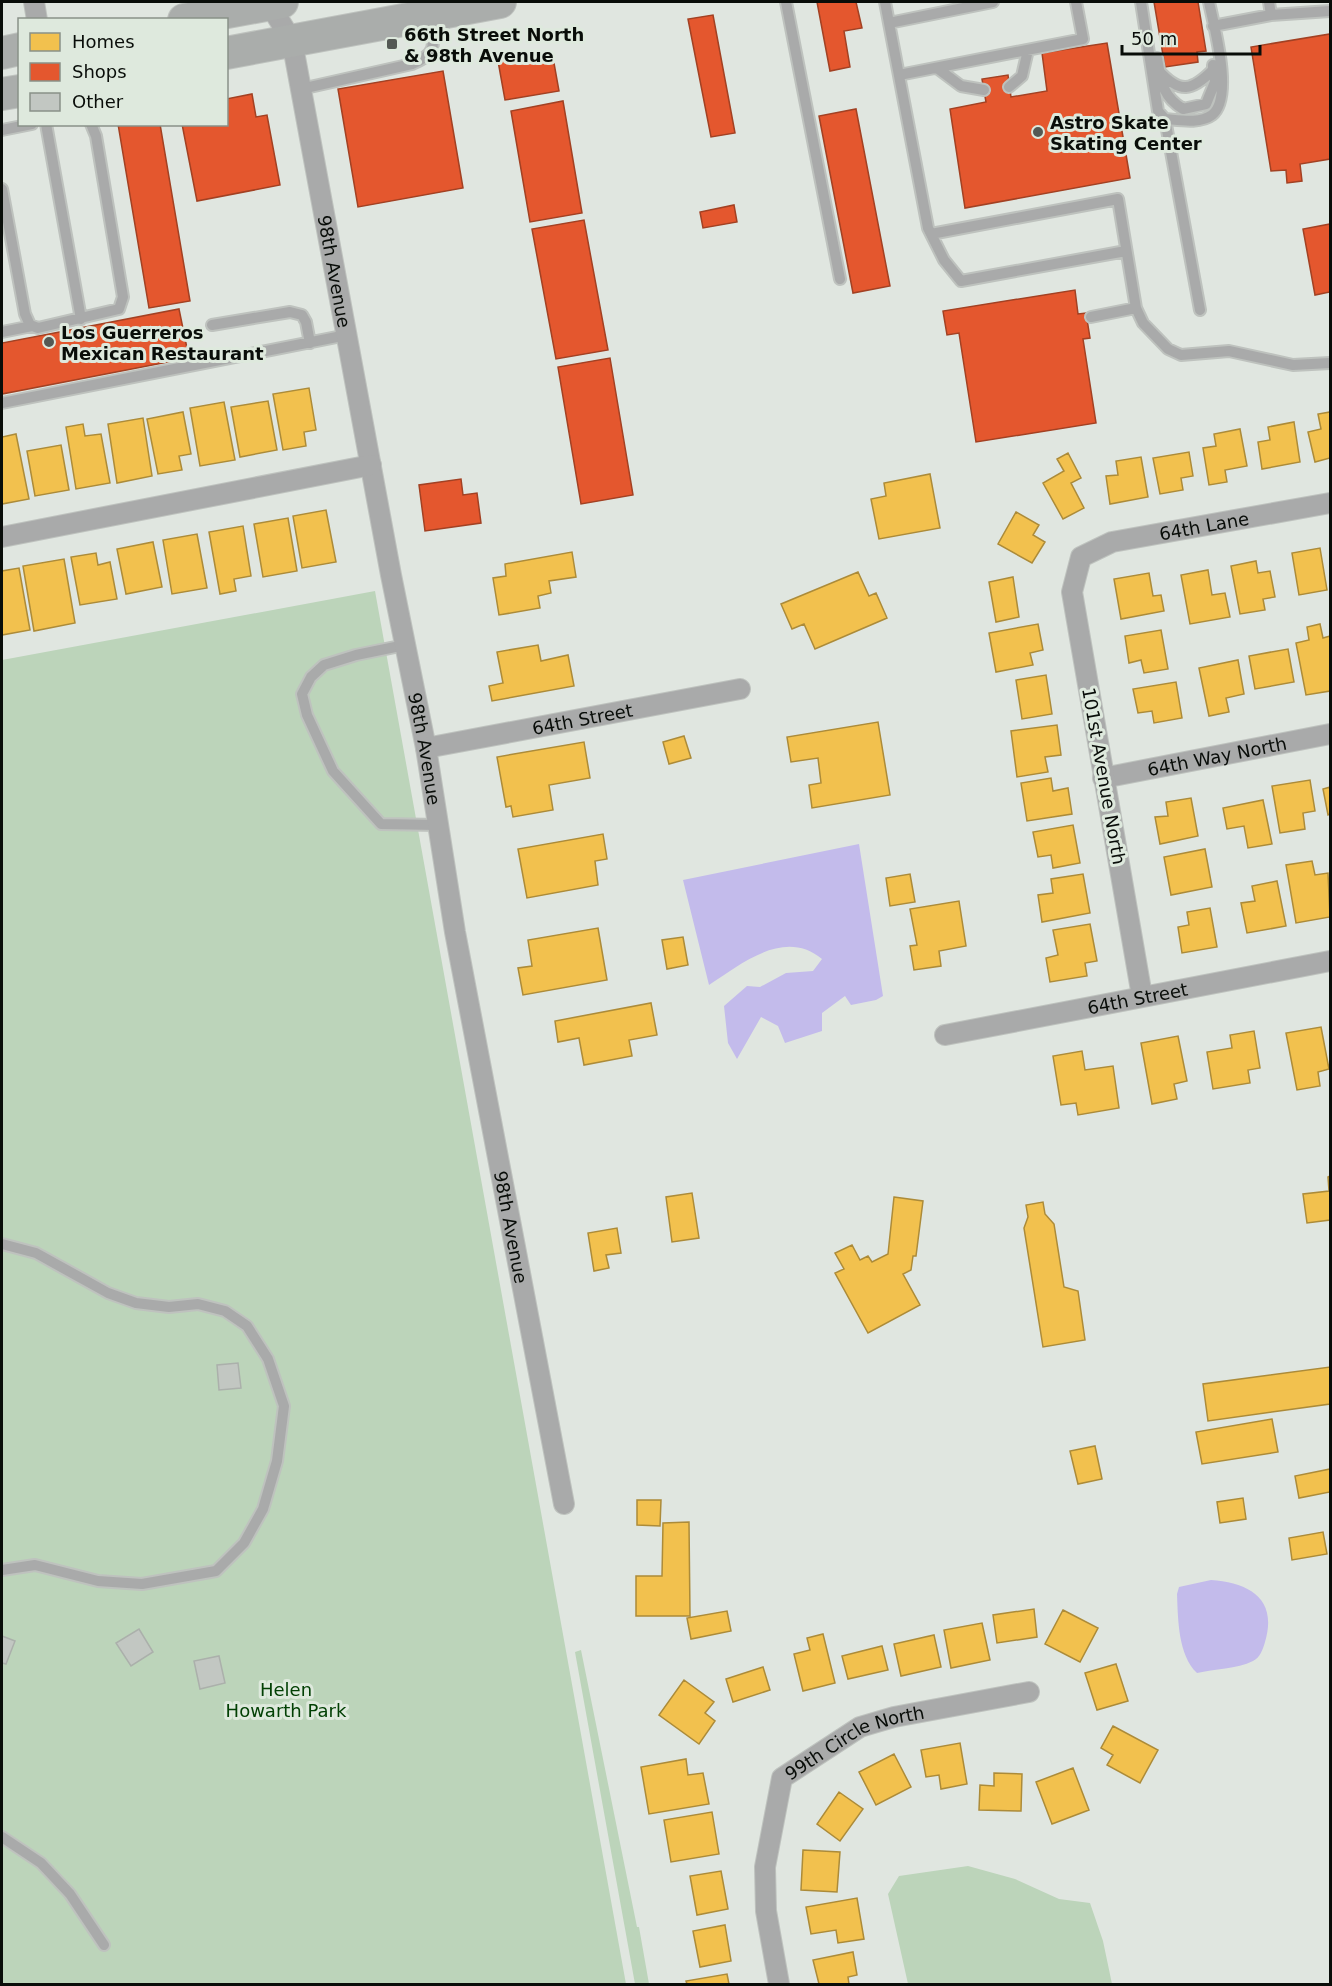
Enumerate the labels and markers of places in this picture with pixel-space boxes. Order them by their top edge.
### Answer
place label: 66th Street North & 98th Avenue [404,24,584,66]
marker: 66th Street North & 98th Avenue [385,37,399,51]
place label: Astro Skate Skating Center [1050,112,1202,154]
marker: Astro Skate Skating Center [1031,125,1045,139]
place label: Los Guerreros Mexican Restaurant [61,322,264,364]
marker: Los Guerreros Mexican Restaurant [42,335,56,349]

